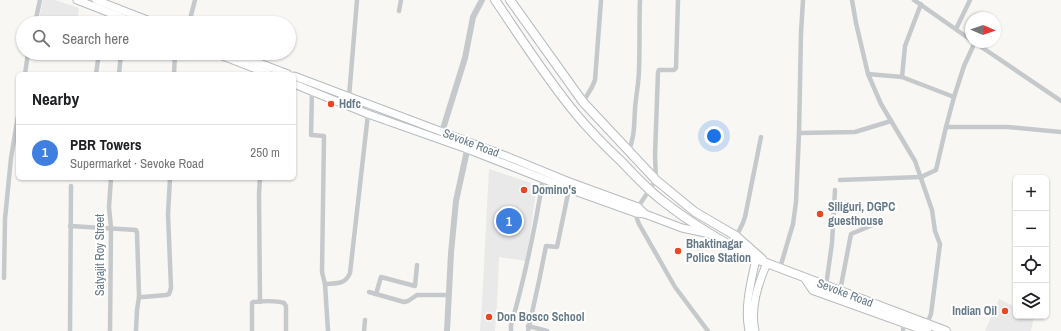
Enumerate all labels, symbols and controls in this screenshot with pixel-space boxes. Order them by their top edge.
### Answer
north arrow [965,12,1001,48]
search box [16,16,296,60]
icon: search [30,27,52,49]
text: Search here [62,28,129,49]
text: Nearby [32,87,79,110]
place label: Hdfc [339,96,361,112]
marker: Hdfc [326,99,336,109]
street label: Sevoke Road [441,125,501,161]
your location [704,126,724,146]
text: PBR Towers [70,134,142,155]
text: 1 [42,144,48,161]
text: 250 m [250,144,280,161]
text: Supermarket · Sevoke Road [70,155,204,172]
map controls [1013,175,1049,319]
button: + [1013,175,1049,211]
place label: Domino's [532,182,577,198]
marker: Domino's [519,185,529,195]
place label: Siliguri, DGPC guesthouse [828,199,895,229]
pin: 1 [496,206,522,236]
marker: Siliguri, DGPC guesthouse [815,209,825,219]
button: − [1013,211,1049,247]
street label: Satyajit Roy Street [92,214,108,296]
place label: Bhaktinagar Police Station [686,236,751,266]
marker: Bhaktinagar Police Station [673,246,683,256]
button: locate [1013,247,1049,283]
street label: Sevoke Road [815,275,875,311]
button: layers [1013,283,1049,319]
place label: Indian Oil [952,303,997,319]
marker: Indian Oil [1000,306,1010,316]
place label: Don Bosco School [497,309,585,325]
marker: Don Bosco School [484,312,494,322]

